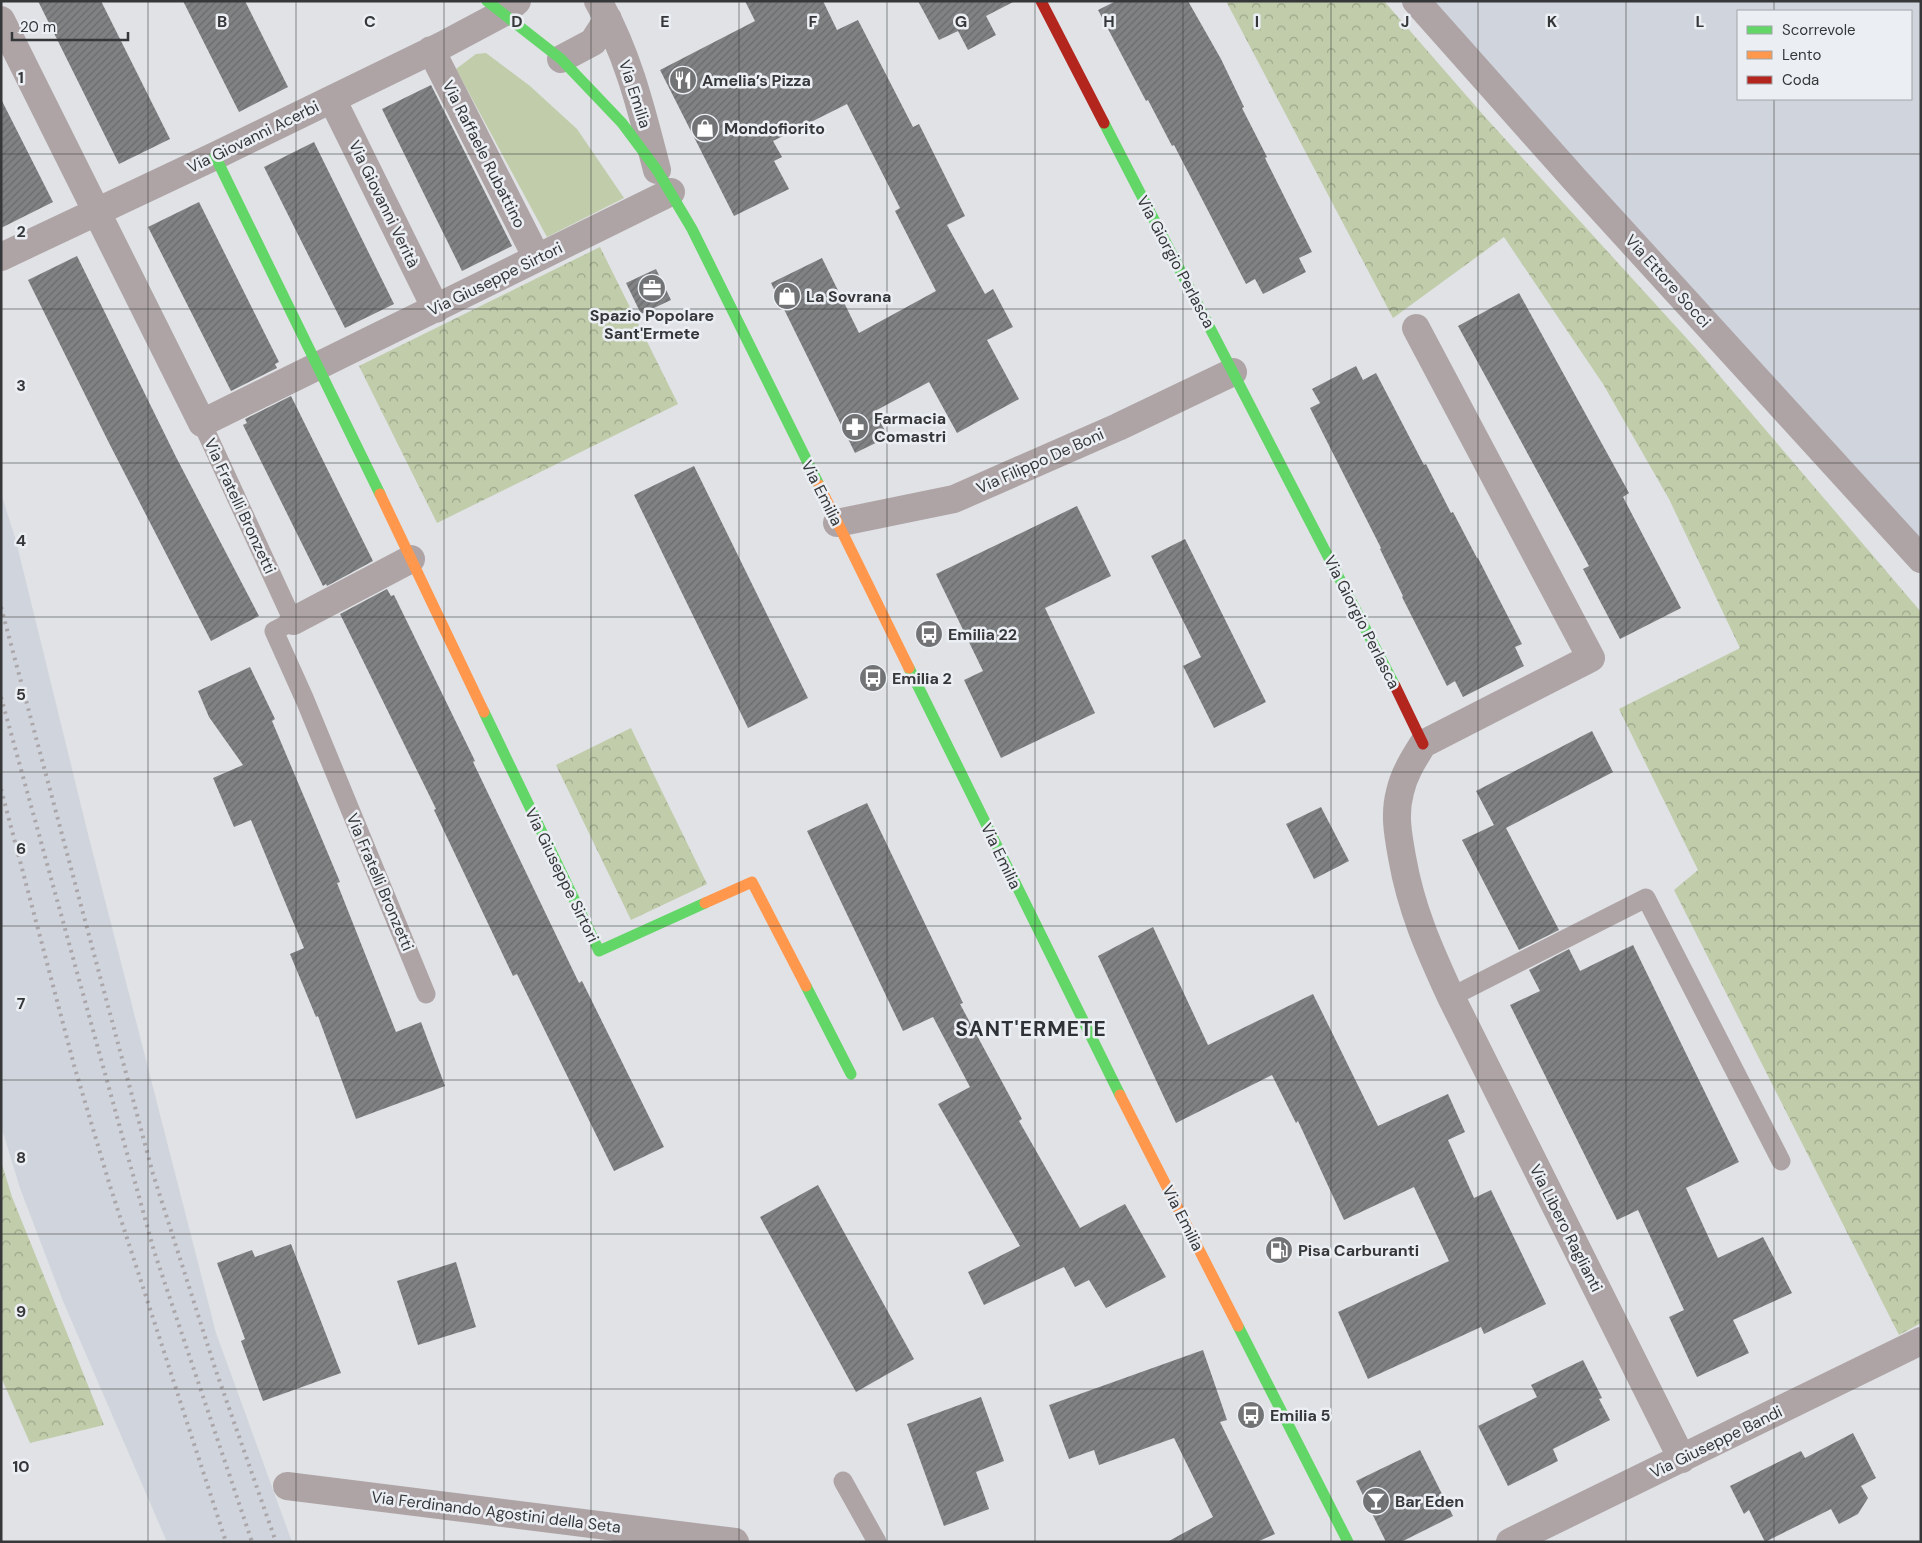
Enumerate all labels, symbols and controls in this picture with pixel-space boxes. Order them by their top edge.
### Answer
scale bar [12,10,129,42]
legend [1737,10,1912,100]
text: B [217,11,227,32]
text: C [364,11,376,32]
text: D [511,11,523,32]
text: E [660,11,670,32]
text: F [809,11,818,32]
text: G [955,11,967,32]
text: H [1103,11,1115,32]
text: I [1255,11,1259,32]
text: J [1401,11,1409,32]
text: K [1547,11,1558,32]
text: L [1696,11,1705,32]
text: 20 m [20,17,56,37]
text: Scorrevole [1782,20,1856,40]
text: Lento [1782,45,1821,65]
street label: Via Emilia [614,57,656,131]
restaurant icon: Amelia’s Pizza [668,65,698,95]
text: 1 [18,67,24,88]
place label: Amelia’s Pizza [702,70,811,91]
text: Coda [1782,70,1819,90]
street label: Via Raffaele Rubattino [438,77,530,231]
street label: Via Giovanni Acerbi [184,96,322,178]
shop icon: Mondofiorito [690,113,720,143]
place label: Mondofiorito [724,118,825,139]
street label: Via Giovanni Verità [344,137,424,271]
street label: Via Giorgio Perlasca [1132,192,1220,332]
text: 2 [16,221,26,242]
street label: Via Ettore Socci [1621,230,1715,332]
street label: Via Giuseppe Sirtori [424,237,566,321]
office icon: Spazio Popolare Sant'Ermete [637,273,667,303]
shop icon: La Sovrana [772,281,802,311]
place label: La Sovrana [806,286,891,307]
place label: Spazio Popolare Sant'Ermete [590,305,714,344]
text: 3 [16,375,26,396]
place label: Farmacia Comastri [874,408,946,447]
pharmacy icon: Farmacia Comastri [840,412,870,442]
street label: Via Filippo De Boni [973,423,1107,499]
street label: Via Fratelli Bronzetti [199,435,281,577]
street label: Via Emilia [797,457,847,529]
text: 4 [16,530,26,551]
street label: Via Giorgio Perlasca [1319,552,1405,692]
bus stop icon: Emilia 22 [914,619,944,649]
place label: Emilia 22 [948,624,1017,645]
bus stop icon: Emilia 2 [858,663,888,693]
place label: Emilia 2 [892,668,952,689]
text: 5 [16,684,26,705]
street label: Via Giuseppe Sirtori [520,804,604,946]
street label: Via Fratelli Bronzetti [342,810,418,954]
street label: Via Emilia [976,820,1026,892]
text: 6 [16,838,26,859]
text: 7 [17,993,26,1014]
district label: SANT'ERMETE [955,1015,1107,1043]
text: 8 [16,1147,26,1168]
street label: Via Libero Raglianti [1525,1161,1607,1295]
street label: Via Emilia [1158,1182,1208,1254]
fuel station icon: Pisa Carburanti [1264,1235,1294,1265]
place label: Pisa Carburanti [1298,1240,1419,1261]
text: 9 [16,1301,26,1322]
bus stop icon: Emilia 5 [1236,1400,1266,1430]
street label: Via Giuseppe Bandi [1646,1401,1786,1483]
place label: Emilia 5 [1270,1405,1331,1426]
text: 10 [12,1456,30,1477]
street label: Via Ferdinando Agostini della Seta [370,1486,622,1538]
bar icon: Bar Eden [1361,1486,1391,1516]
place label: Bar Eden [1395,1491,1464,1512]

